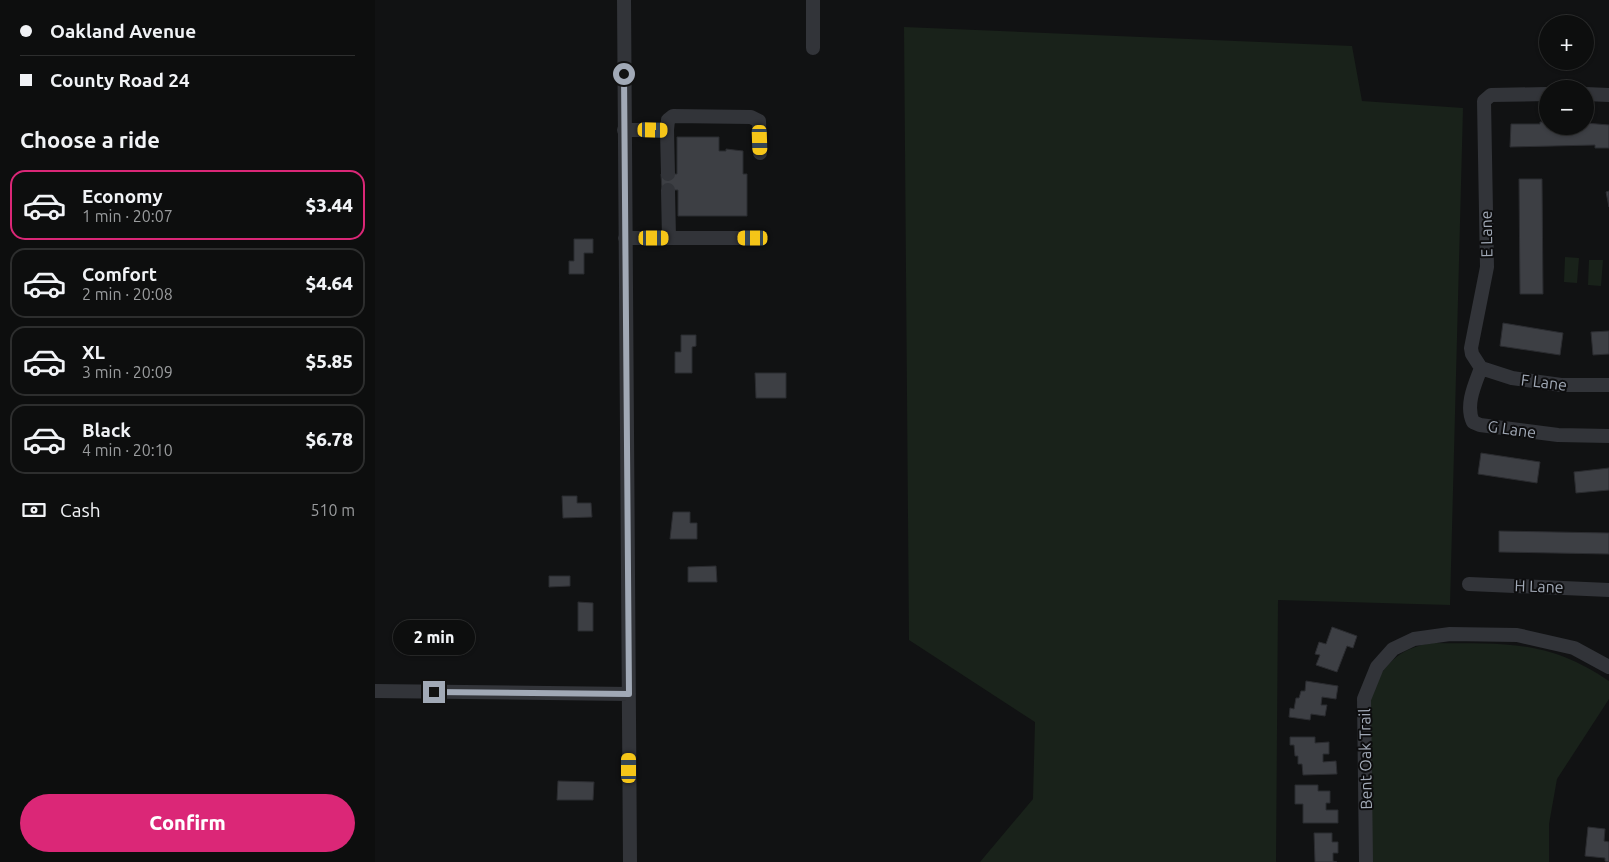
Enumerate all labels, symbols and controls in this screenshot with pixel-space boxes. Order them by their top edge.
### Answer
map controls [1539,15,1594,135]
button: + [1539,15,1594,70]
text: Oakland Avenue [50,20,196,42]
route start [613,63,635,85]
text: County Road 24 [50,69,190,91]
button: − [1539,80,1594,135]
car [637,122,668,138]
car [751,125,768,155]
text: Choose a ride [20,127,160,152]
icon: car [22,183,67,228]
text: Economy [82,185,163,207]
text: $3.44 [305,194,353,216]
text: 1 min · 20:07 [82,207,173,225]
street label: E Lane [1477,210,1495,258]
car [639,231,669,246]
car [738,231,768,246]
icon: car [22,261,67,306]
text: Comfort [82,263,157,285]
text: $4.64 [305,272,353,294]
text: 2 min · 20:08 [82,285,173,303]
icon: car [22,339,67,384]
text: XL [82,341,105,363]
text: $5.85 [305,350,353,372]
text: 3 min · 20:09 [82,363,173,381]
street label: F Lane [1520,370,1568,394]
icon: car [22,417,67,462]
street label: G Lane [1487,417,1537,441]
text: Black [82,419,131,441]
text: $6.78 [305,428,353,450]
text: 4 min · 20:10 [82,441,173,459]
icon: cash [20,496,48,524]
text: Cash [60,499,101,521]
text: 510 m [310,501,355,519]
street label: H Lane [1514,576,1564,596]
callout: 2 min [393,620,475,654]
text: 2 min [414,628,454,646]
route end [423,681,445,703]
street label: Bent Oak Trail [1355,708,1375,810]
car [621,753,636,783]
button: Confirm [20,794,355,852]

